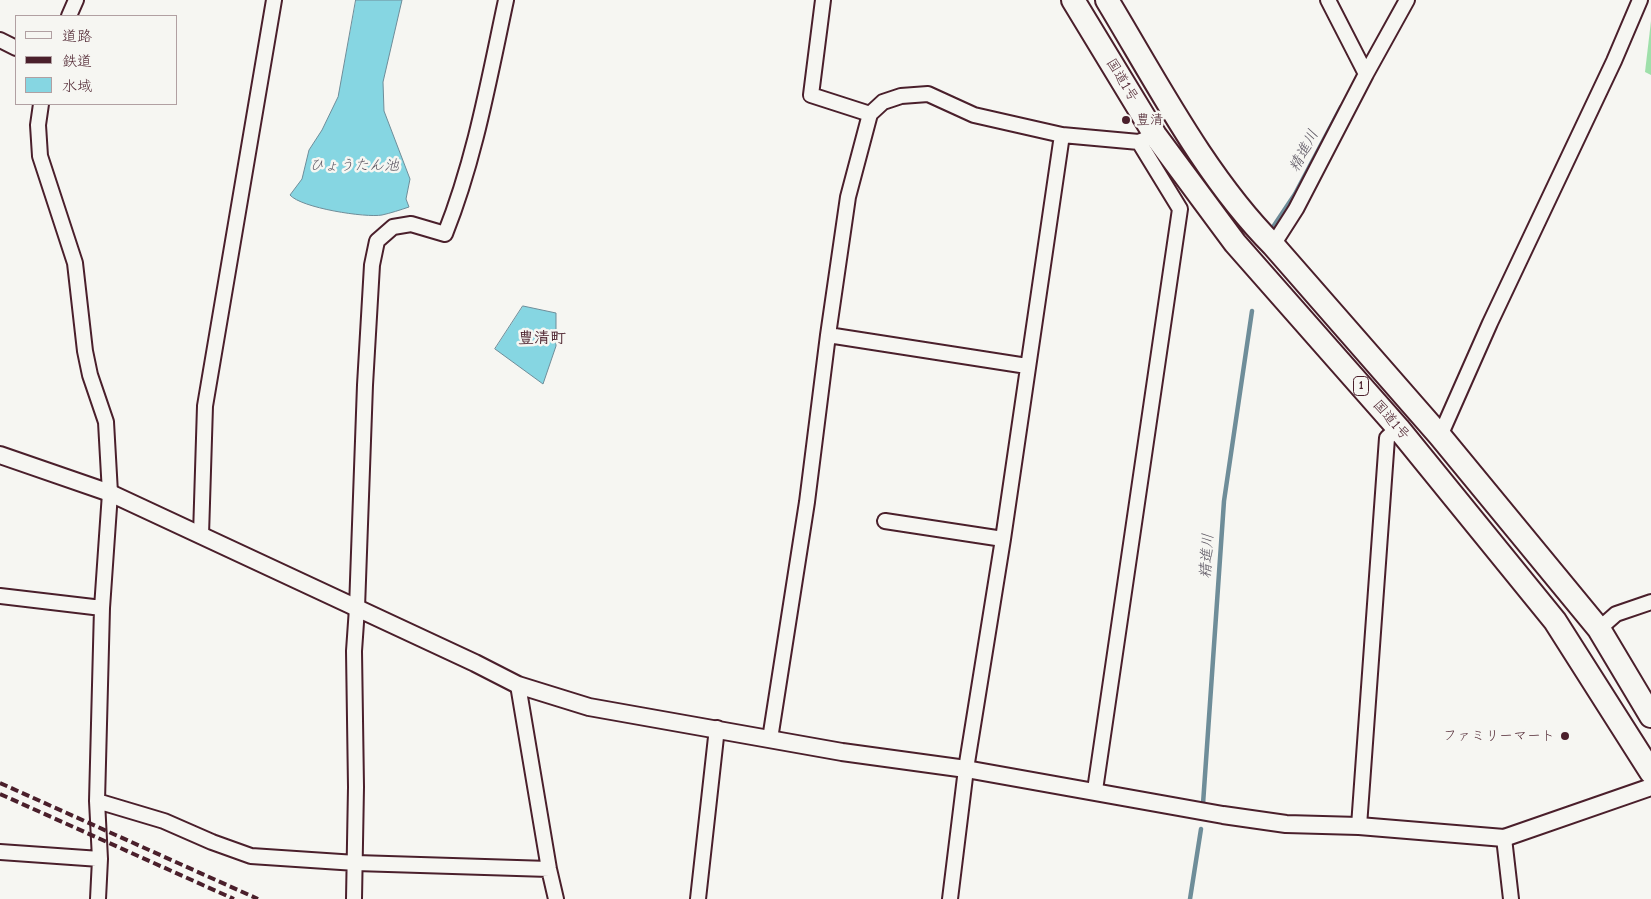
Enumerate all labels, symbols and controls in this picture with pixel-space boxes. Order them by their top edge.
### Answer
legend [15,15,178,105]
text: 道路 [62,27,92,45]
text: 鉄道 [62,52,92,70]
street label: 国道1号 [1103,55,1141,105]
text: 水域 [62,77,92,95]
place label: 豊清 [1136,112,1164,128]
marker: 豊清 [1120,114,1132,126]
water label: 精進川 [1285,127,1323,175]
water label: ひょうたん池 [309,157,399,175]
district label: 豊清町 [518,328,566,348]
road number: 1 [1354,376,1368,396]
street label: 国道1号 [1369,397,1413,443]
water label: 精進川 [1196,533,1218,579]
place label: ファミリーマート [1443,728,1555,744]
marker: ファミリーマート [1559,730,1571,742]

